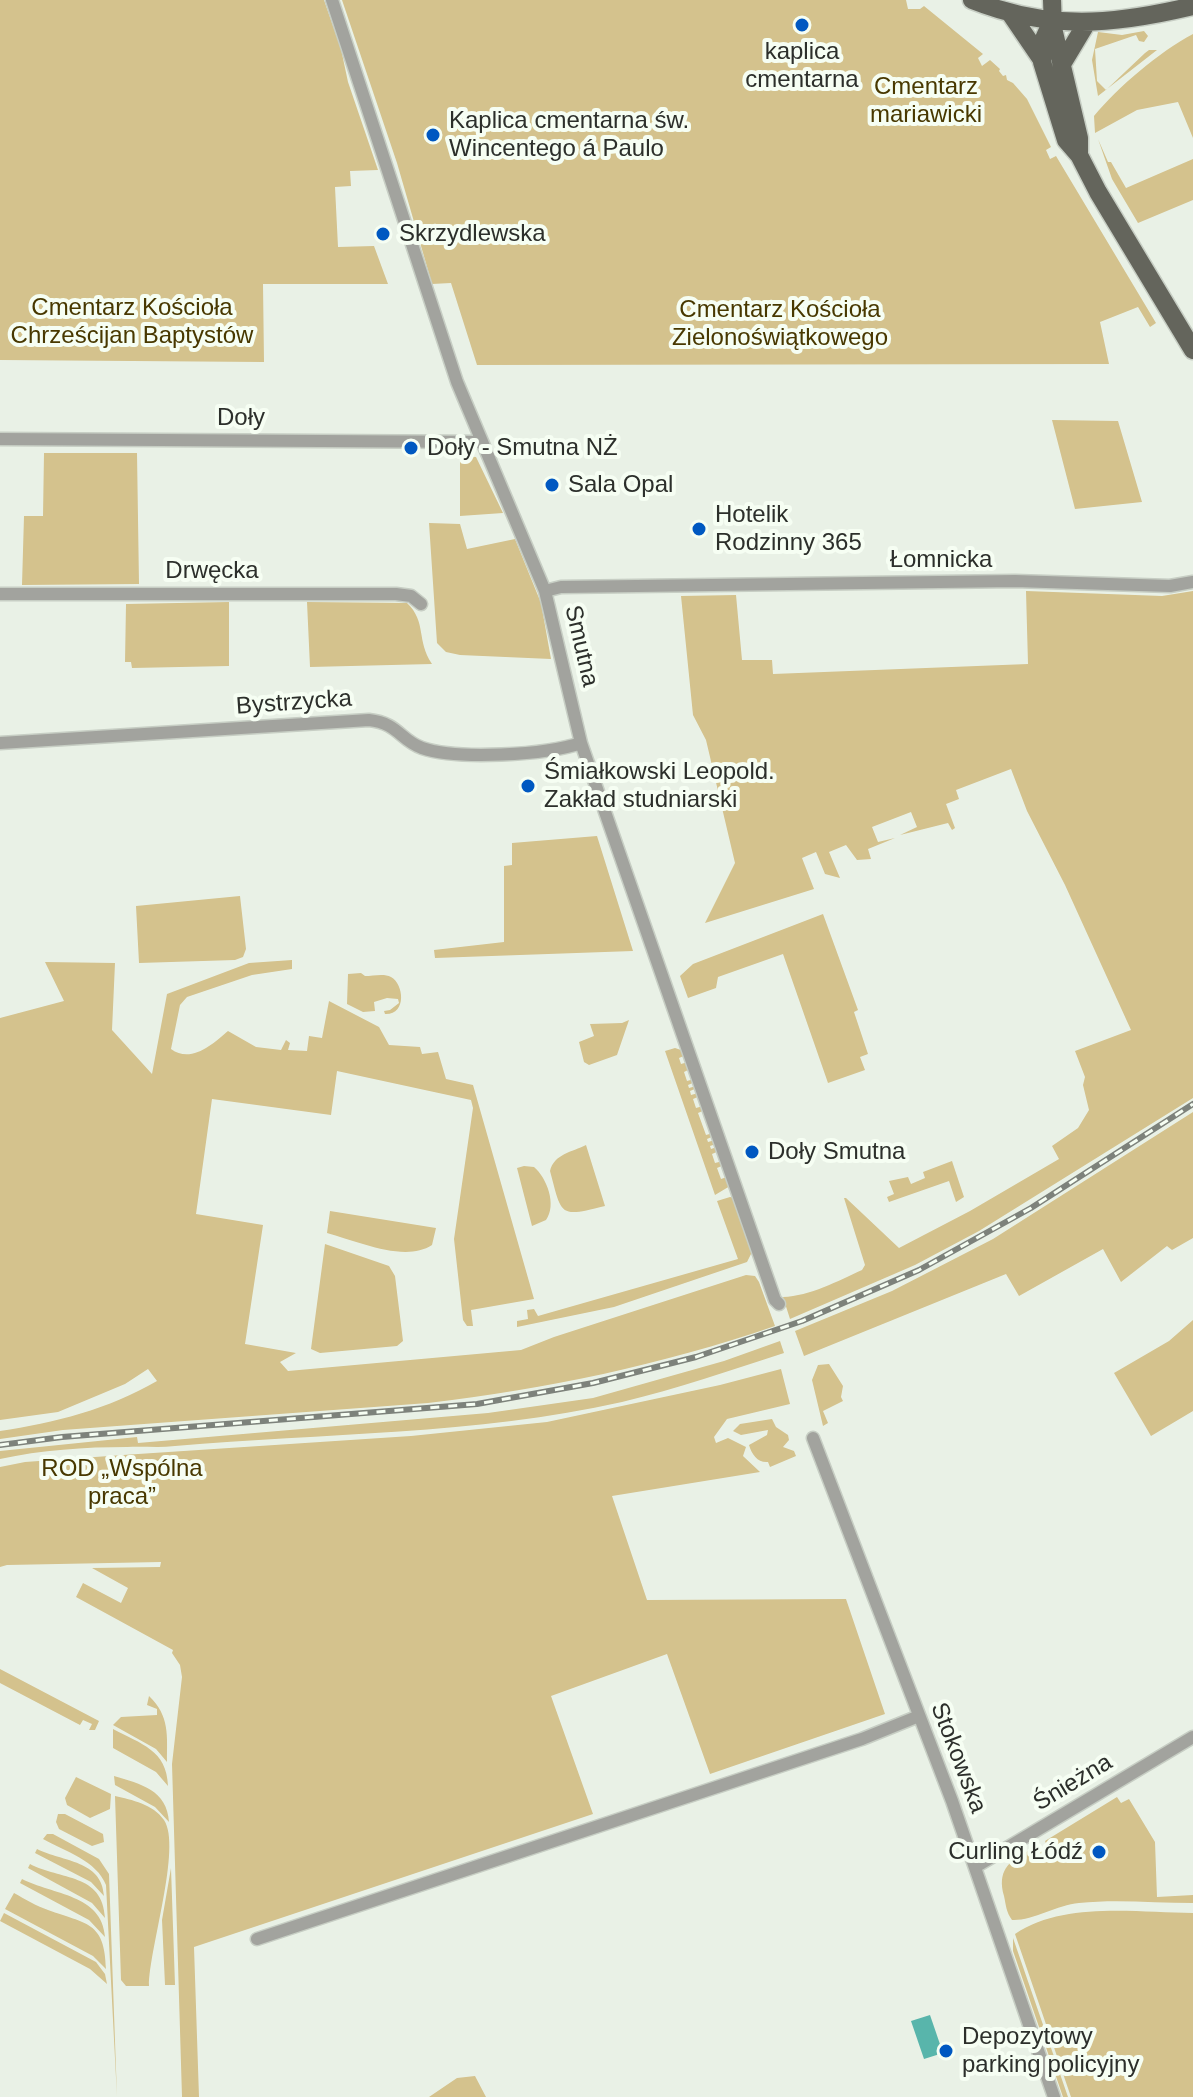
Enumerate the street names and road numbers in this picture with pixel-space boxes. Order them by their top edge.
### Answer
street label: Doły [217,404,265,432]
street label: Łomnicka [890,546,992,574]
street label: Drwęcka [165,557,259,585]
street label: Smutna [558,602,604,690]
street label: Bystrzycka [235,685,353,721]
street label: Stokowska [924,1699,992,1817]
street label: Śnieżna [1028,1748,1118,1818]

